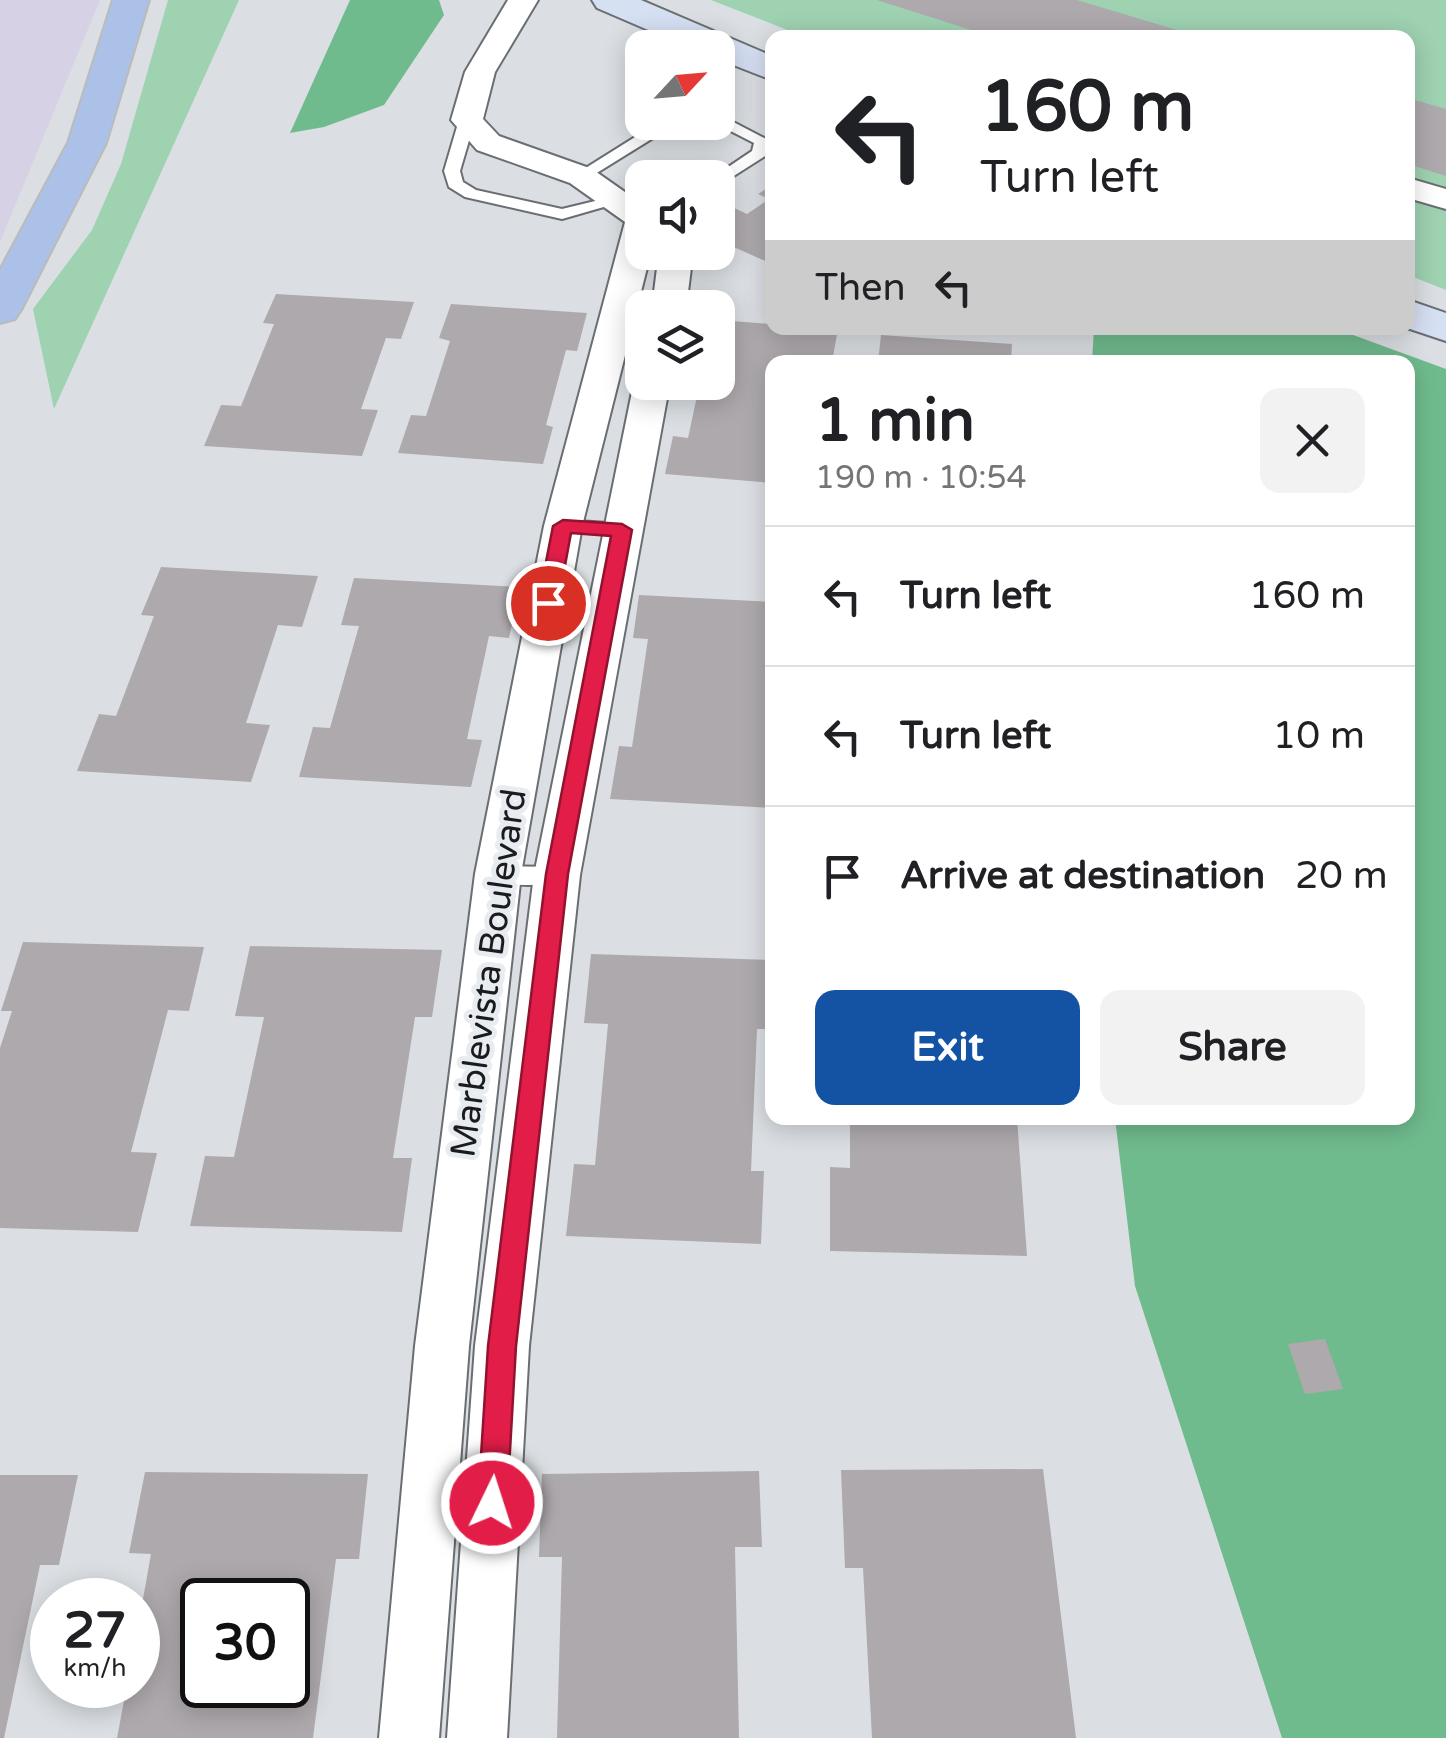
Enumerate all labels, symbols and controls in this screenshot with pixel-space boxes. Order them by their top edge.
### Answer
north arrow [625,30,735,140]
map controls [625,30,735,400]
text: 160 m [980,66,1194,150]
icon: left [815,70,945,200]
text: Turn left [980,151,1159,205]
button: sound [625,160,735,270]
icon: left [926,260,981,315]
text: Then [815,265,906,311]
button: layers [625,290,735,400]
text: 1 min [815,385,975,457]
button: close [1260,388,1365,493]
text: 190 m · 10:54 [815,459,1027,497]
pin [506,561,591,646]
icon: left [815,569,870,624]
text: Turn left [900,573,1051,619]
text: 160 m [1249,573,1365,619]
icon: arrive [521,576,576,631]
icon: left [815,709,870,764]
text: Turn left [900,713,1051,759]
text: 10 m [1273,713,1365,759]
street label: Marblevista Boulevard [442,786,536,1160]
icon: arrive [815,849,870,904]
text: Arrive at destination [900,853,1265,899]
text: 20 m [1295,853,1388,899]
button: Exit [815,990,1080,1105]
button: Share [1100,990,1365,1105]
position arrow [440,1451,544,1555]
speed limit sign: 30 [180,1578,310,1708]
text: 27 [64,1601,126,1661]
text: km/h [64,1653,126,1683]

